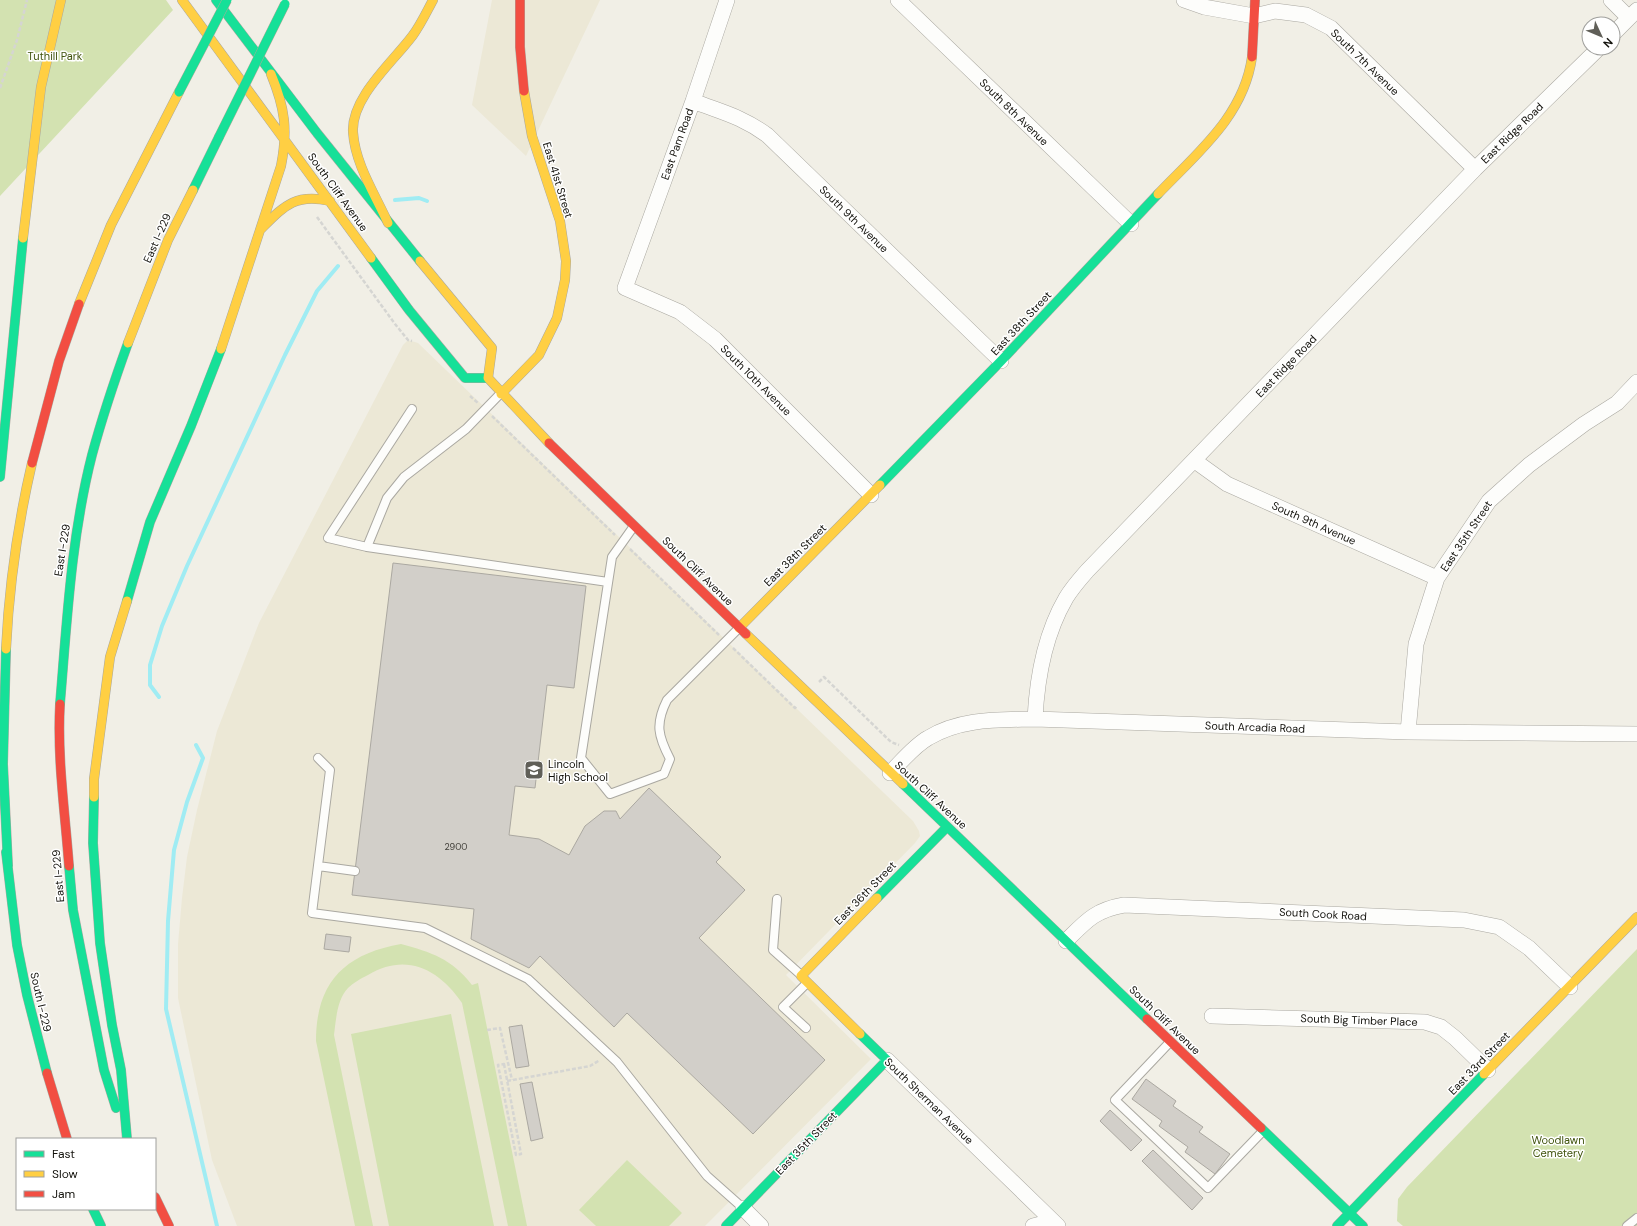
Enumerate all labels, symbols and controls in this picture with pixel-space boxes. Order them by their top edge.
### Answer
north arrow [1581,16,1621,56]
street label: South 7th Avenue [1328,26,1402,98]
text: N [1600,35,1616,51]
park label: Tuthill Park [28,49,83,63]
street label: South 8th Avenue [977,76,1051,148]
street label: East Ridge Road [1478,100,1546,166]
street label: East Pam Road [658,106,696,182]
street label: East 41st Street [540,140,576,220]
street label: South Cliff Avenue [305,150,371,234]
street label: South 9th Avenue [817,182,891,256]
street label: East I-229 [140,211,174,265]
street label: East 38th Street [988,288,1054,358]
street label: East Ridge Road [1253,332,1319,400]
street label: South 10th Avenue [718,342,794,418]
street label: South 9th Avenue [1270,498,1358,548]
street label: East 35th Street [1437,498,1495,574]
street label: East 38th Street [761,521,829,589]
street label: East I-229 [51,523,73,577]
street label: South Cliff Avenue [659,533,737,609]
street label: South Arcadia Road [1205,718,1305,736]
place label: Lincoln High School [548,757,608,784]
street label: South Cliff Avenue [892,758,970,832]
school or university icon: Lincoln High School [523,759,545,781]
house number: 2900 [444,841,468,853]
street label: East I-229 [49,849,67,903]
street label: East 36th Street [831,858,899,928]
street label: South Cook Road [1279,905,1367,923]
street label: South I-229 [27,971,55,1033]
street label: South Cliff Avenue [1126,982,1204,1058]
street label: South Big Timber Place [1300,1011,1418,1029]
street label: East 33rd Street [1445,1028,1513,1098]
street label: South Sherman Avenue [882,1055,976,1147]
street label: East 35th Street [772,1108,840,1178]
park label: Woodlawn Cemetery [1531,1133,1585,1160]
legend [16,1138,156,1210]
text: Fast [52,1146,75,1162]
text: Slow [52,1166,78,1182]
text: Jam [52,1186,75,1202]

